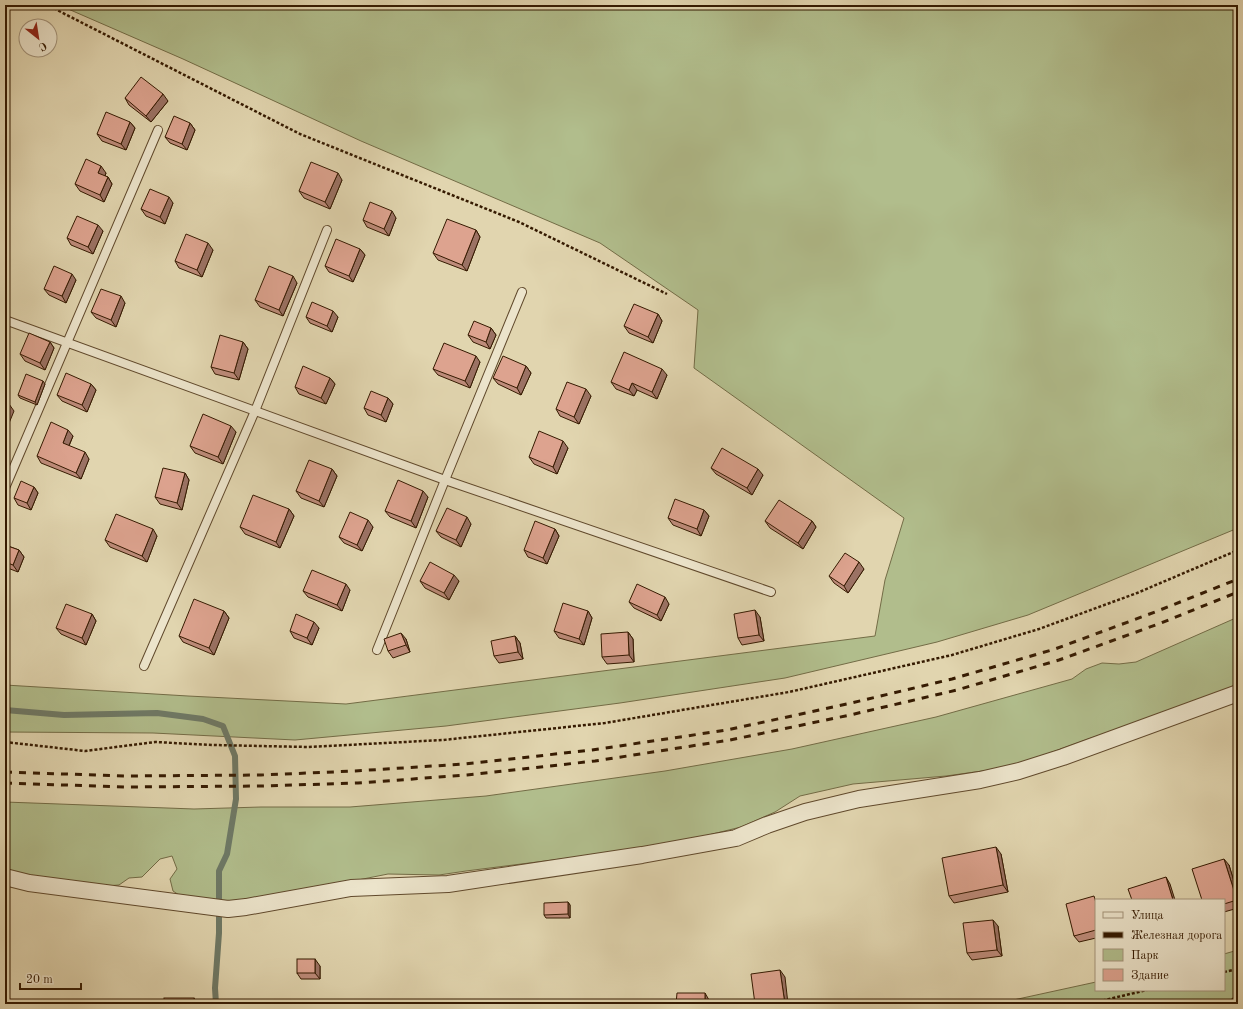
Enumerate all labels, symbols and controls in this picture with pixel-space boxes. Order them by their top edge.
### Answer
north arrow [18,18,58,58]
text: С [36,39,48,52]
legend [1095,899,1225,991]
text: Улица [1131,910,1164,922]
text: Железная дорога [1131,930,1222,942]
text: Парк [1131,950,1159,962]
scale bar [20,965,81,991]
text: Здание [1131,970,1169,982]
text: 20 m [26,974,53,986]

